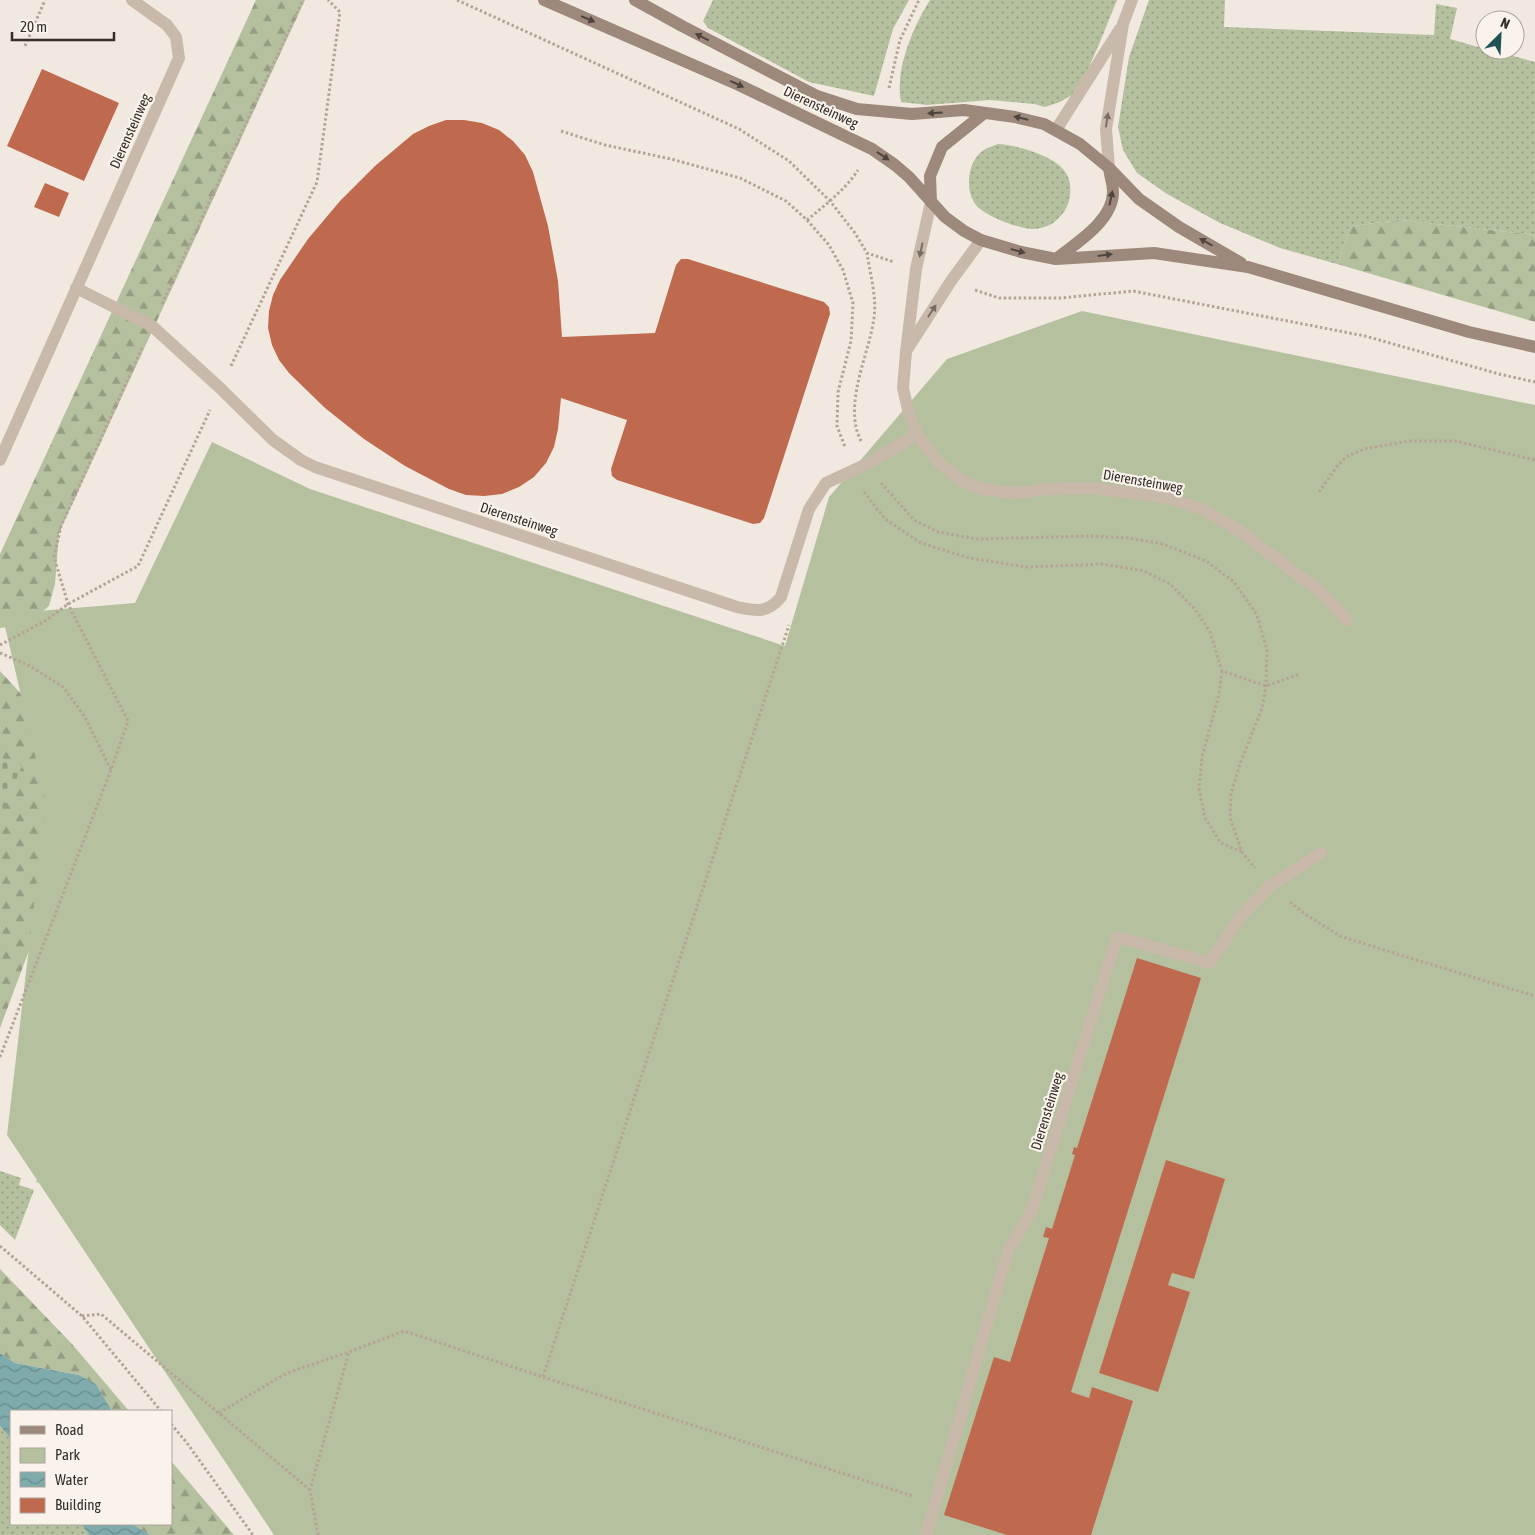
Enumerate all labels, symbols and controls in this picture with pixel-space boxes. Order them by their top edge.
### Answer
scale bar [12,10,115,42]
north arrow [1475,10,1525,60]
text: N [1498,14,1512,32]
one-way arrow [581,16,595,24]
text: 20 m [20,18,47,35]
one-way arrow [695,33,709,41]
one-way arrow [730,81,744,89]
street label: Dierensteinweg [781,83,861,131]
street label: Dierensteinweg [106,91,154,171]
one-way arrow [927,109,943,117]
one-way arrow [1104,112,1112,128]
one-way arrow [1013,114,1028,122]
one-way arrow [876,152,890,161]
one-way arrow [1107,190,1115,206]
one-way arrow [1199,238,1212,247]
one-way arrow [917,242,925,258]
one-way arrow [1011,247,1026,255]
one-way arrow [1097,251,1113,259]
one-way arrow [927,304,937,317]
street label: Dierensteinweg [1102,466,1184,496]
street label: Dierensteinweg [478,499,560,539]
street label: Dierensteinweg [1028,1070,1066,1152]
legend [10,1410,172,1525]
text: Road [55,1421,84,1438]
text: Park [55,1446,80,1463]
text: Water [55,1471,88,1488]
text: Building [55,1496,101,1513]

